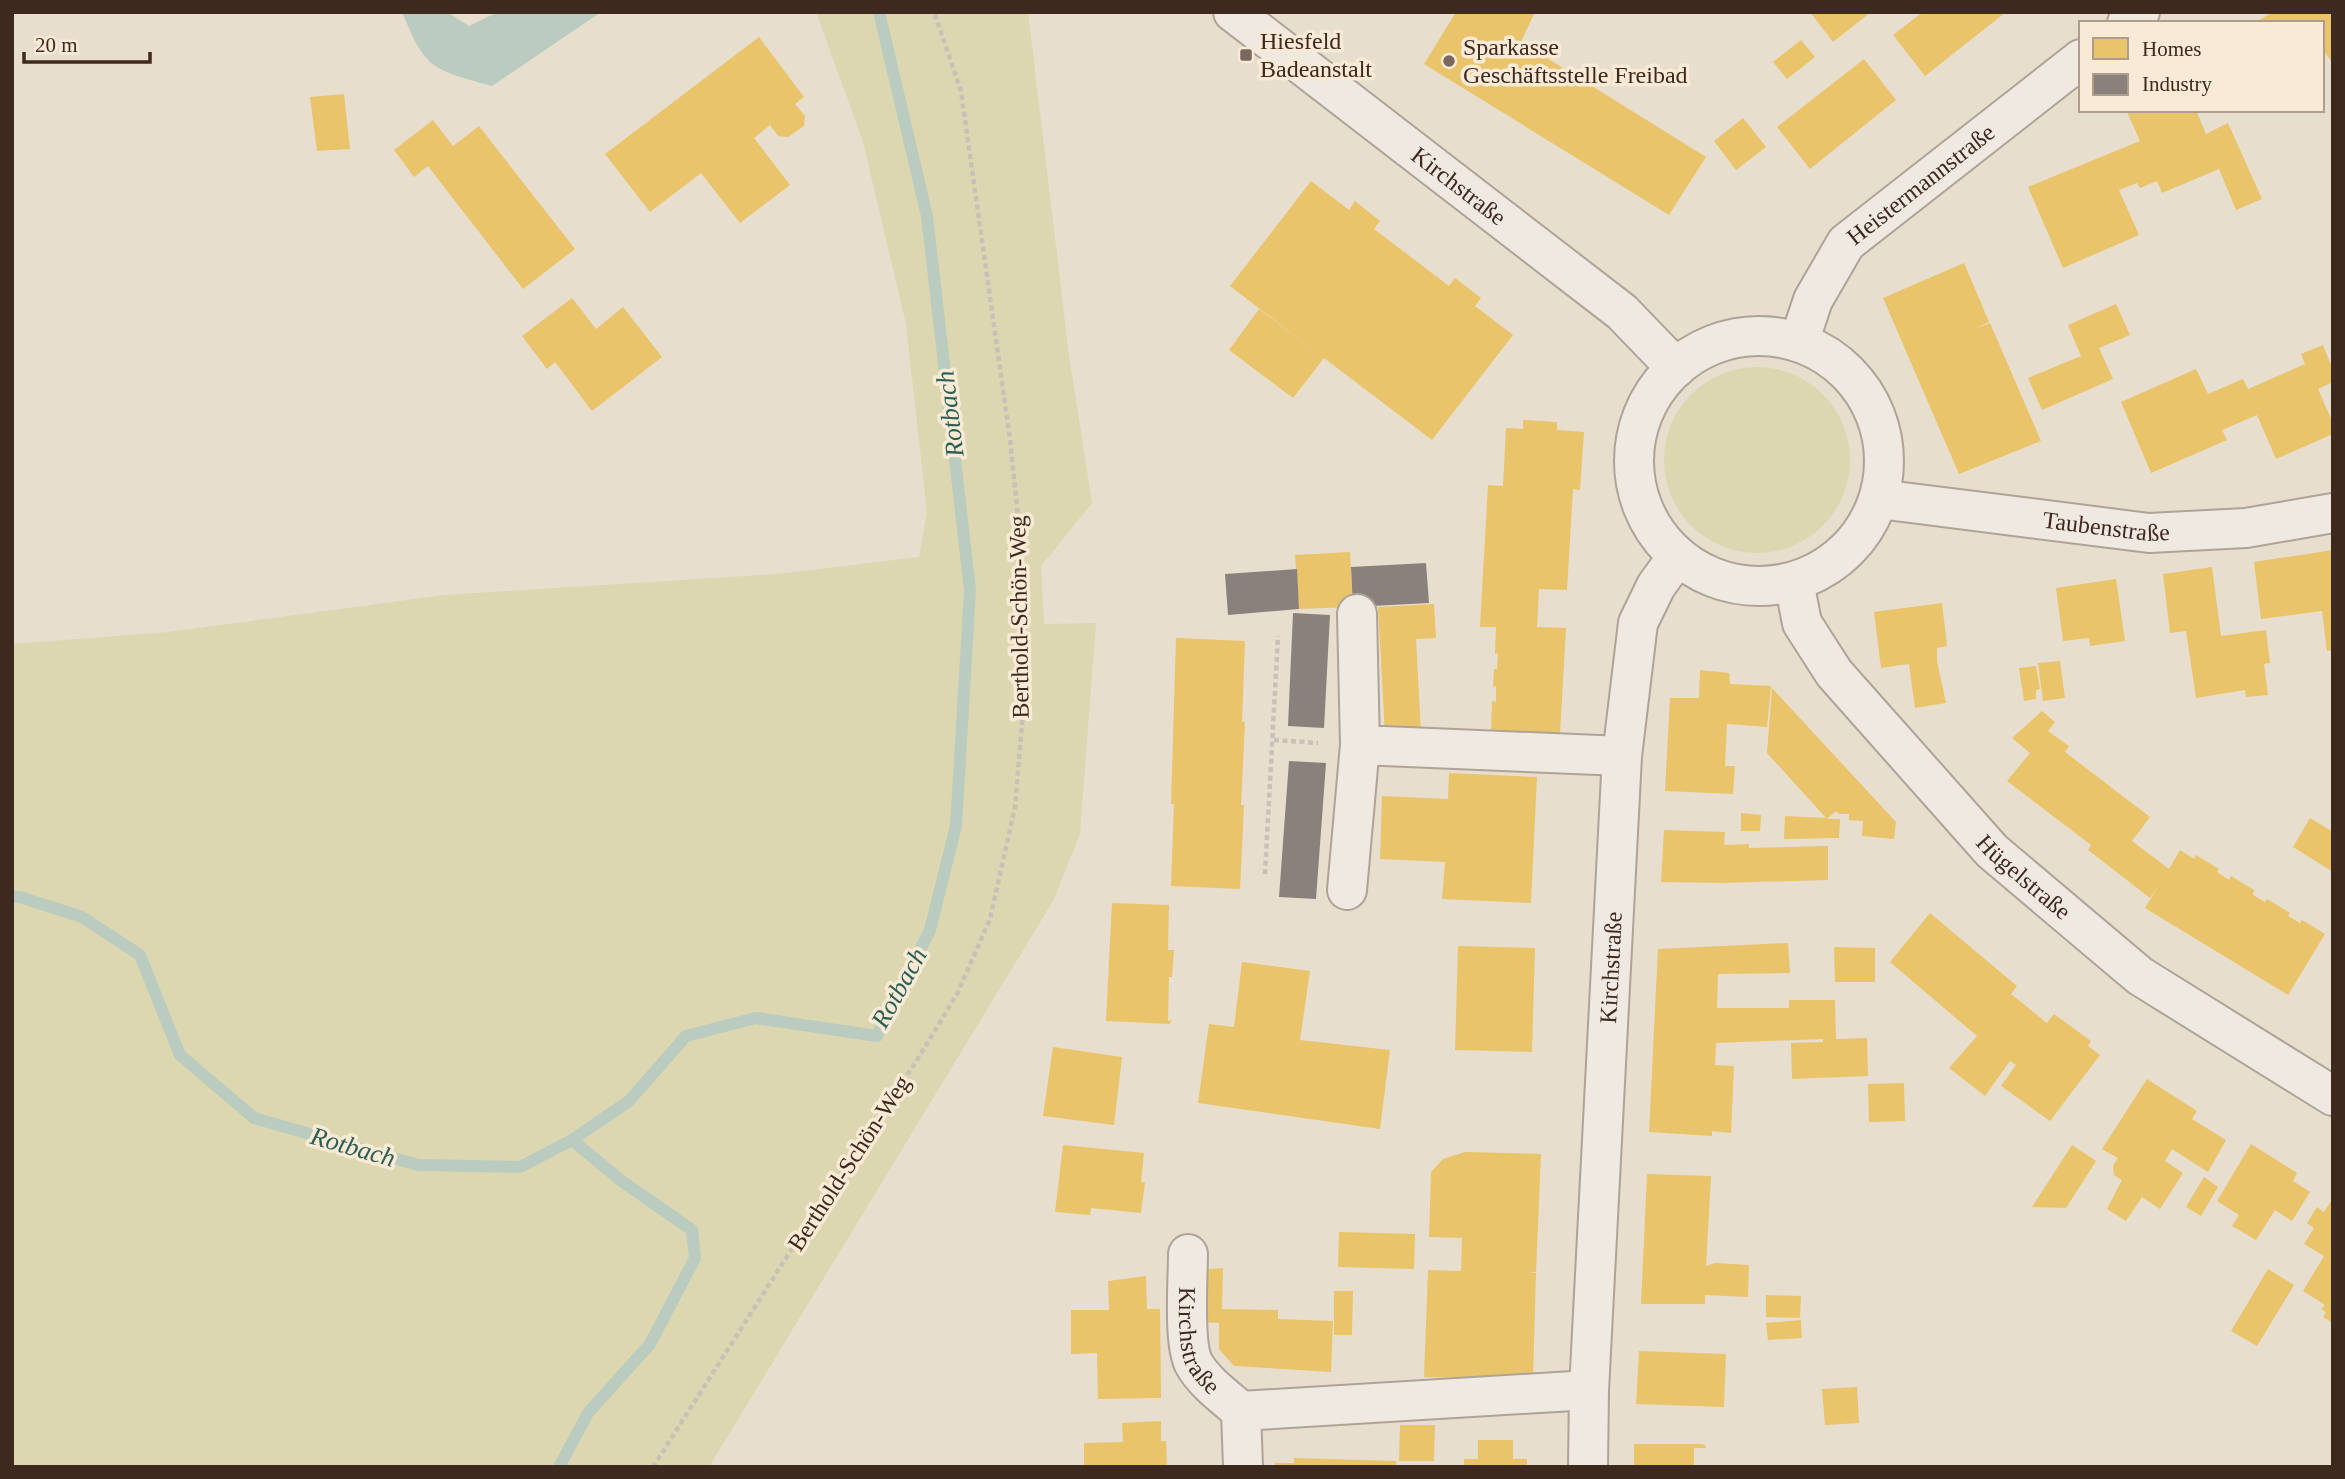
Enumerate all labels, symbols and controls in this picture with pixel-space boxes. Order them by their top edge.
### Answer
scale bar [24,21,150,65]
legend [2079,21,2324,112]
place label: Hiesfeld Badeanstalt [1260,28,1372,82]
text: 20 m [35,33,78,57]
place label: Sparkasse Geschäftsstelle Freibad [1463,34,1688,88]
text: Homes [2142,37,2202,61]
marker: Hiesfeld Badeanstalt [1238,47,1254,63]
marker: Sparkasse Geschäftsstelle Freibad [1441,53,1457,69]
text: Industry [2142,72,2212,96]
street label: Heistermannstraße [1842,119,2000,250]
street label: Kirchstraße [1406,142,1511,231]
water label: Rotbach [930,369,970,460]
street label: Taubenstraße [2041,507,2170,546]
street label: Berthold-Schön-Weg [1004,515,1034,719]
street label: Hügelstraße [1971,830,2076,925]
street label: Kirchstraße [1595,911,1627,1024]
water label: Rotbach [865,943,933,1034]
street label: Berthold-Schön-Weg [783,1071,915,1255]
water label: Rotbach [306,1121,399,1173]
street label: Kirchstraße [1174,1287,1225,1399]

